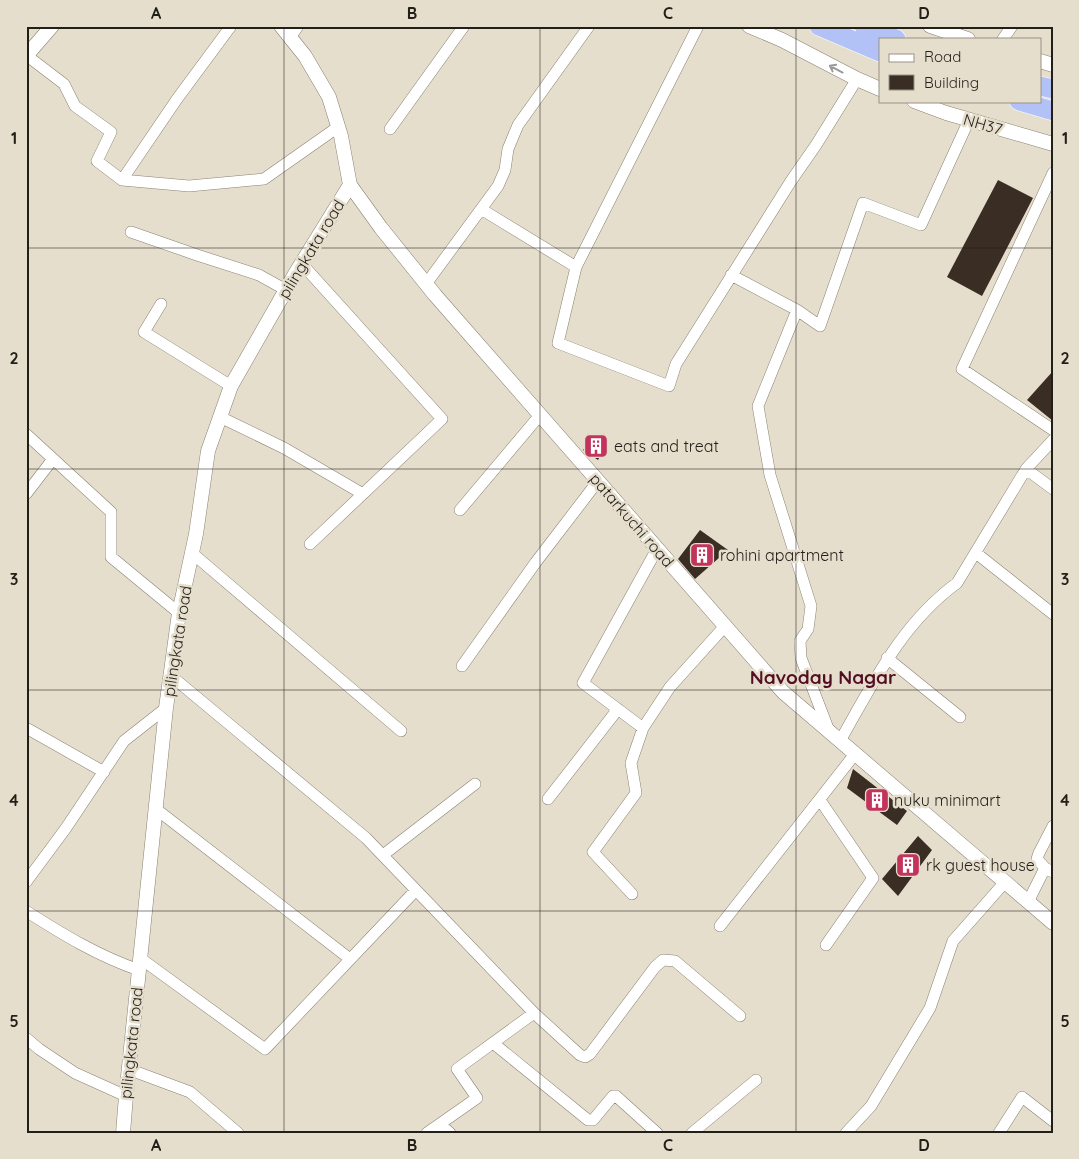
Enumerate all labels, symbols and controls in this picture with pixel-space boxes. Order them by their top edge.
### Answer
text: A [151,3,162,23]
text: B [407,3,417,23]
text: C [663,3,673,23]
text: D [918,3,930,23]
legend [879,38,1042,102]
text: Road [924,47,961,66]
one-way arrow [829,64,844,73]
text: Building [924,73,979,92]
street label: NH37 [961,109,1005,139]
text: 1 [11,128,17,148]
text: 1 [1062,128,1068,148]
street label: pilingkata road [274,196,348,302]
text: 2 [9,348,19,368]
text: 2 [1060,348,1070,368]
building icon: eats and treat [583,433,609,459]
place label: eats and treat [614,436,719,456]
street label: patarkuchi road [586,469,678,571]
building icon: rohini apartment [689,542,715,568]
place label: rohini apartment [720,545,844,565]
text: 3 [10,569,18,589]
text: 3 [1061,569,1069,589]
street label: pilingkata road [158,584,196,698]
district label: Navoday Nagar [750,665,896,689]
building icon: nuku minimart [864,787,890,813]
text: 4 [9,790,19,810]
place label: nuku minimart [894,790,1001,810]
text: 4 [1060,790,1070,810]
building icon: rk guest house [895,852,921,878]
place label: rk guest house [926,855,1035,875]
street label: pilingkata road [115,986,147,1100]
text: 5 [9,1011,19,1031]
text: 5 [1060,1011,1070,1031]
text: A [151,1135,162,1155]
text: B [407,1135,417,1155]
text: C [663,1135,673,1155]
text: D [918,1135,930,1155]

